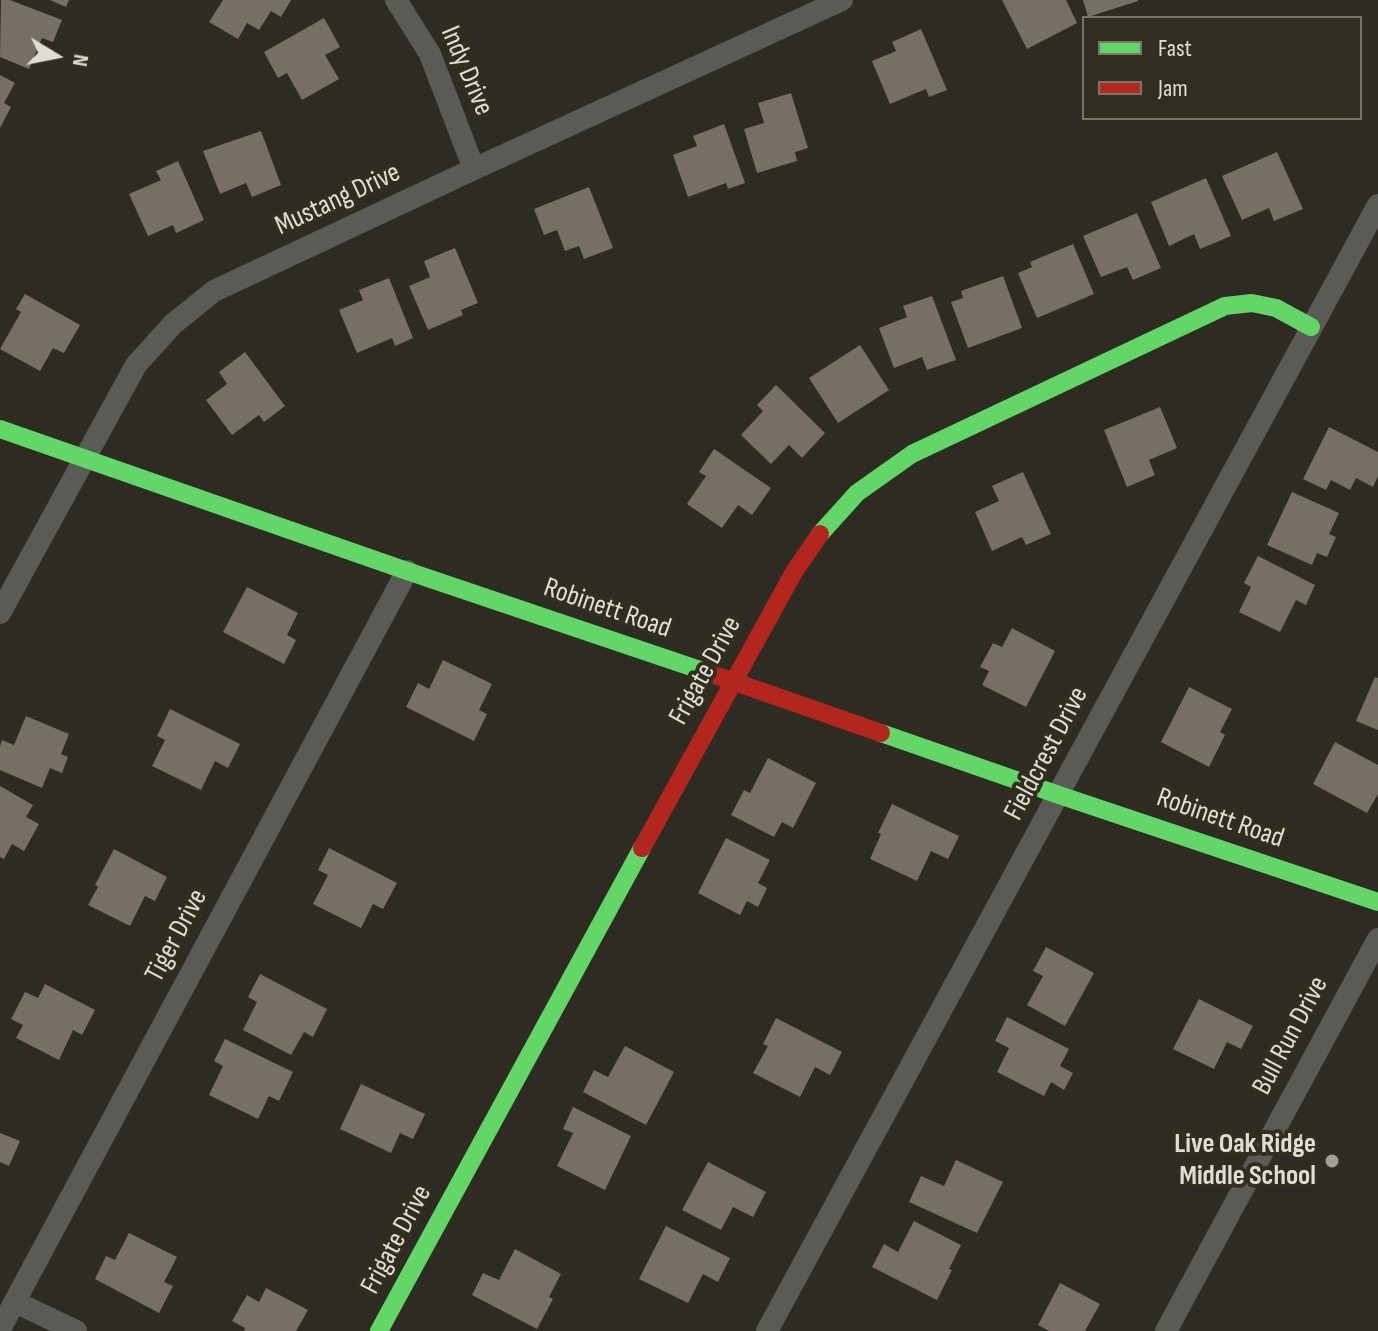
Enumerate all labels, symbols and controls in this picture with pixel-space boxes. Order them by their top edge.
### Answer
north arrow [16,16,96,96]
legend [1082,16,1362,120]
street label: Indy Drive [432,21,500,121]
text: Fast [1158,34,1192,63]
text: N [66,52,94,68]
text: Jam [1158,74,1188,103]
street label: Mustang Drive [270,156,406,244]
street label: Robinett Road [539,572,675,646]
street label: Frigate Drive [663,611,749,731]
street label: Fieldcrest Drive [998,682,1096,826]
street label: Robinett Road [1152,782,1288,856]
street label: Tiger Drive [139,884,215,988]
street label: Bull Run Drive [1246,971,1336,1101]
place label: Live Oak Ridge Middle School [1174,1128,1316,1194]
marker: Live Oak Ridge Middle School [1323,1152,1341,1170]
street label: Frigate Drive [354,1180,440,1300]

